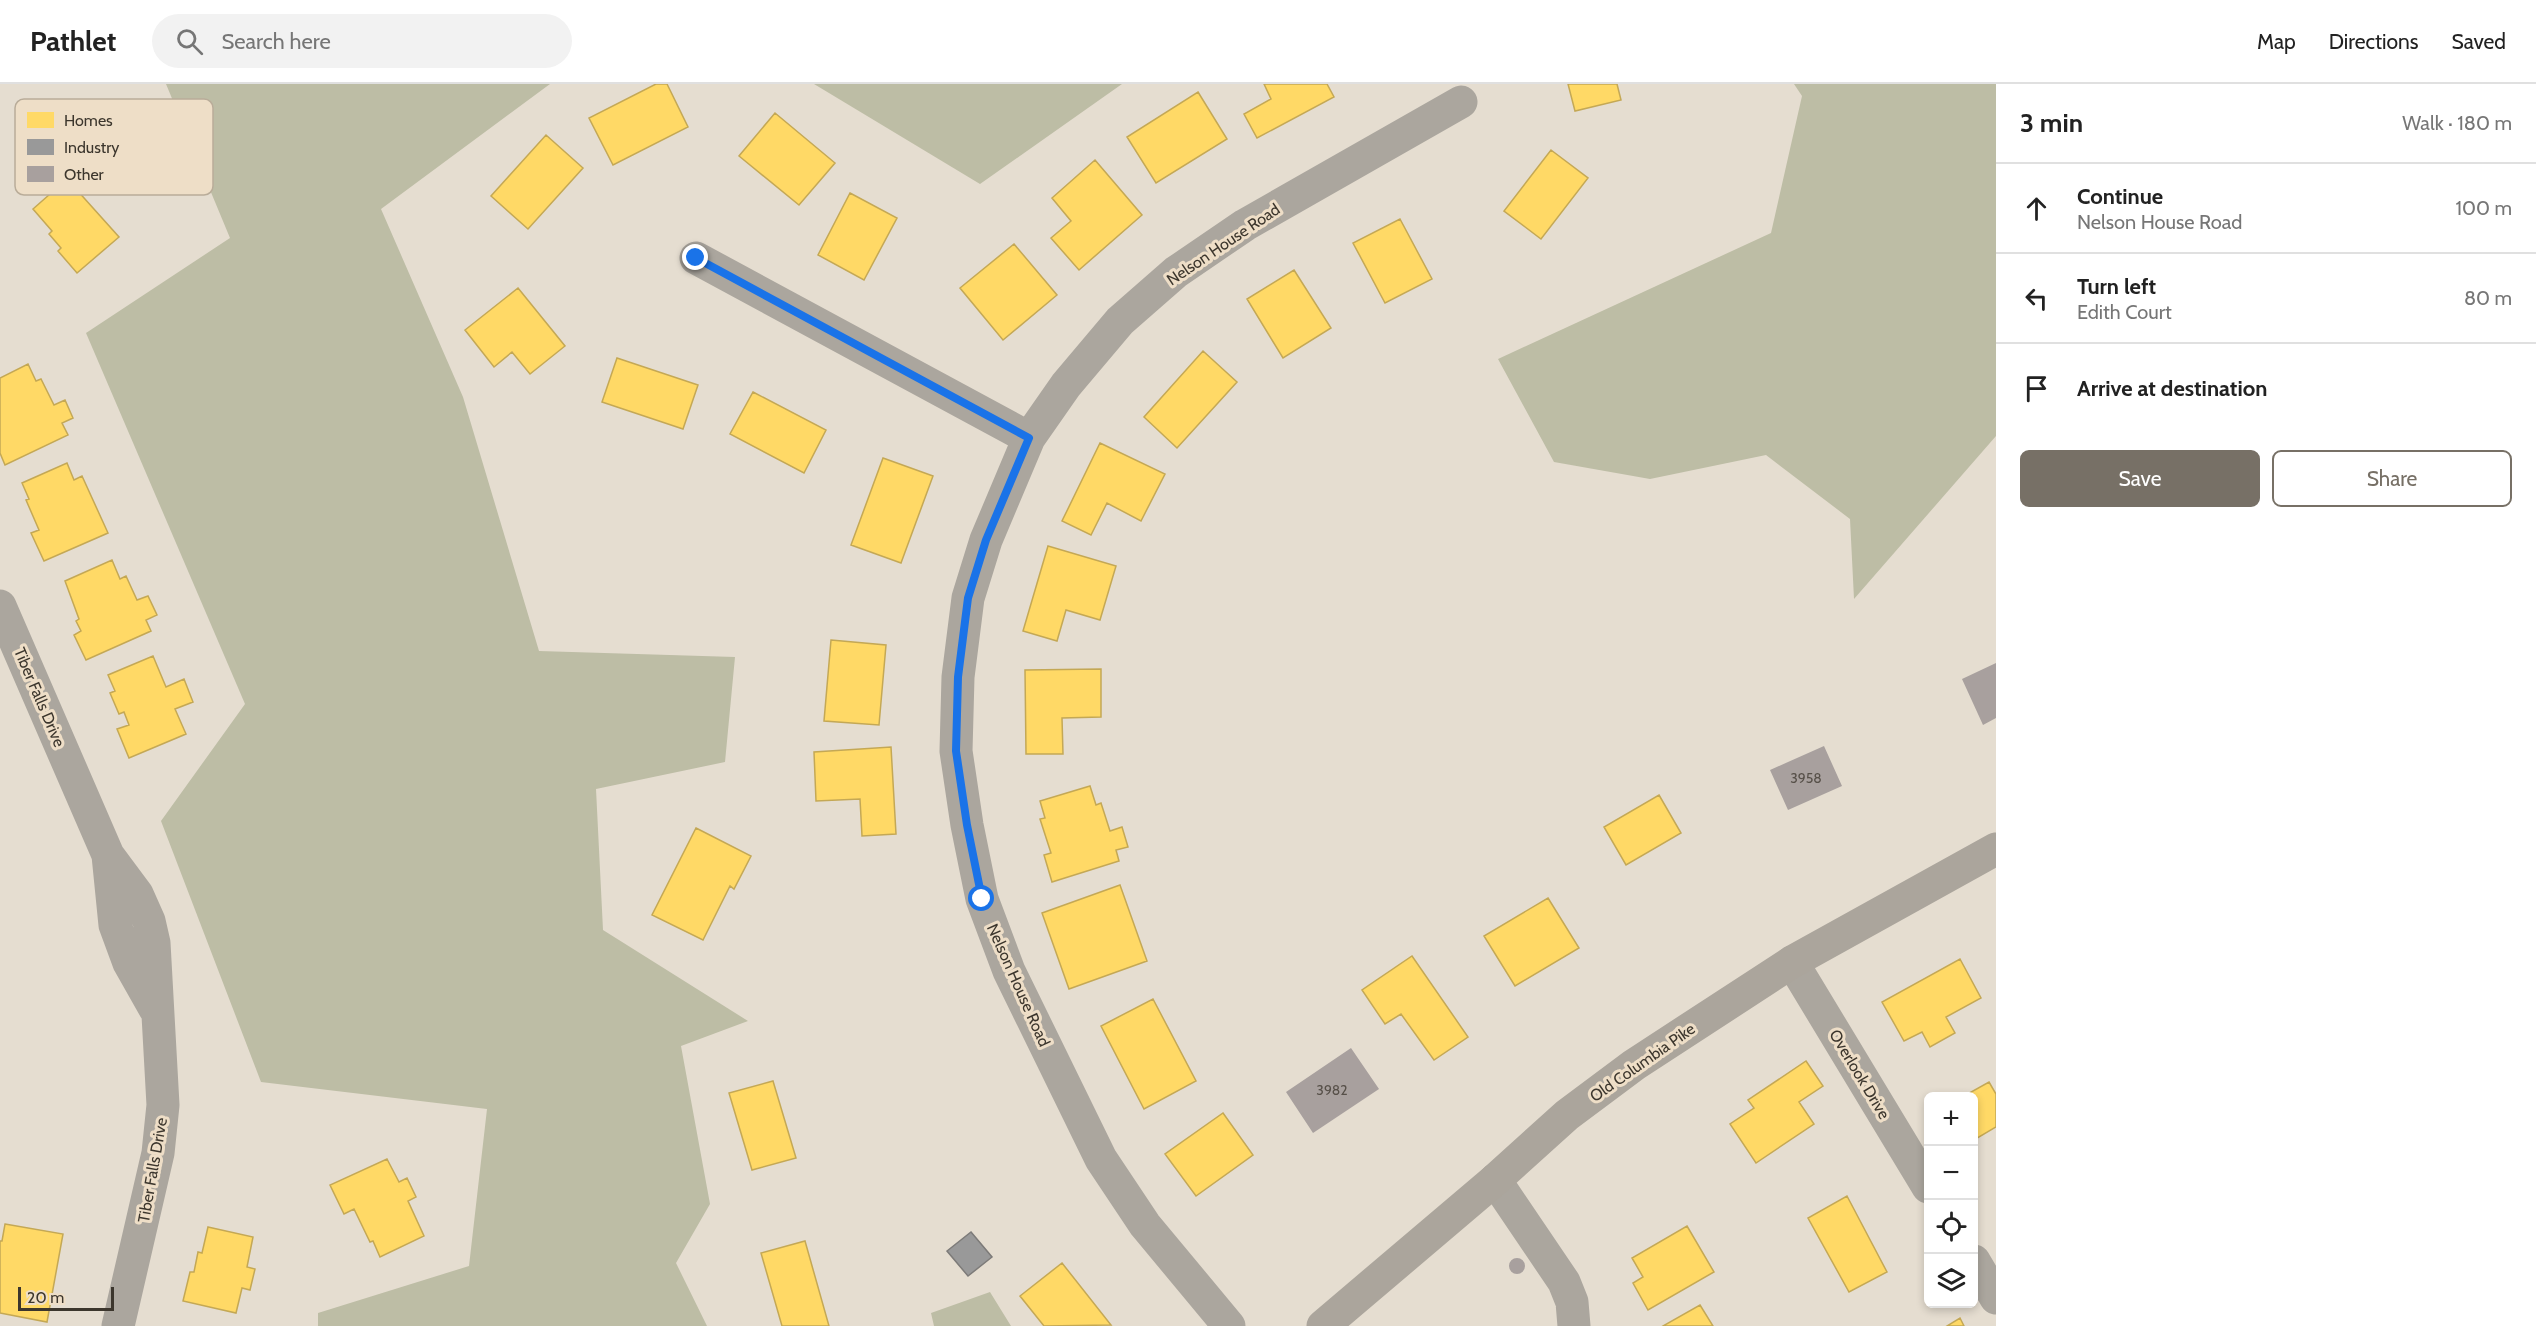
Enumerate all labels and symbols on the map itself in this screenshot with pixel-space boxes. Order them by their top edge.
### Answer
legend [15,99,213,195]
text: Homes [64,111,113,130]
text: Industry [64,138,119,157]
text: Other [64,165,105,184]
street label: Nelson House Road [1163,200,1283,289]
route end [682,244,708,270]
street label: Tiber Falls Drive [10,645,69,750]
house number: 3958 [1790,769,1822,787]
route start [968,885,994,911]
street label: Nelson House Road [983,921,1054,1050]
street label: Old Columbia Pike [1586,1019,1699,1106]
street label: Overlook Drive [1825,1026,1894,1123]
house number: 3982 [1316,1081,1348,1099]
street label: Tiber Falls Drive [134,1116,171,1224]
scale bar [18,1284,114,1312]

